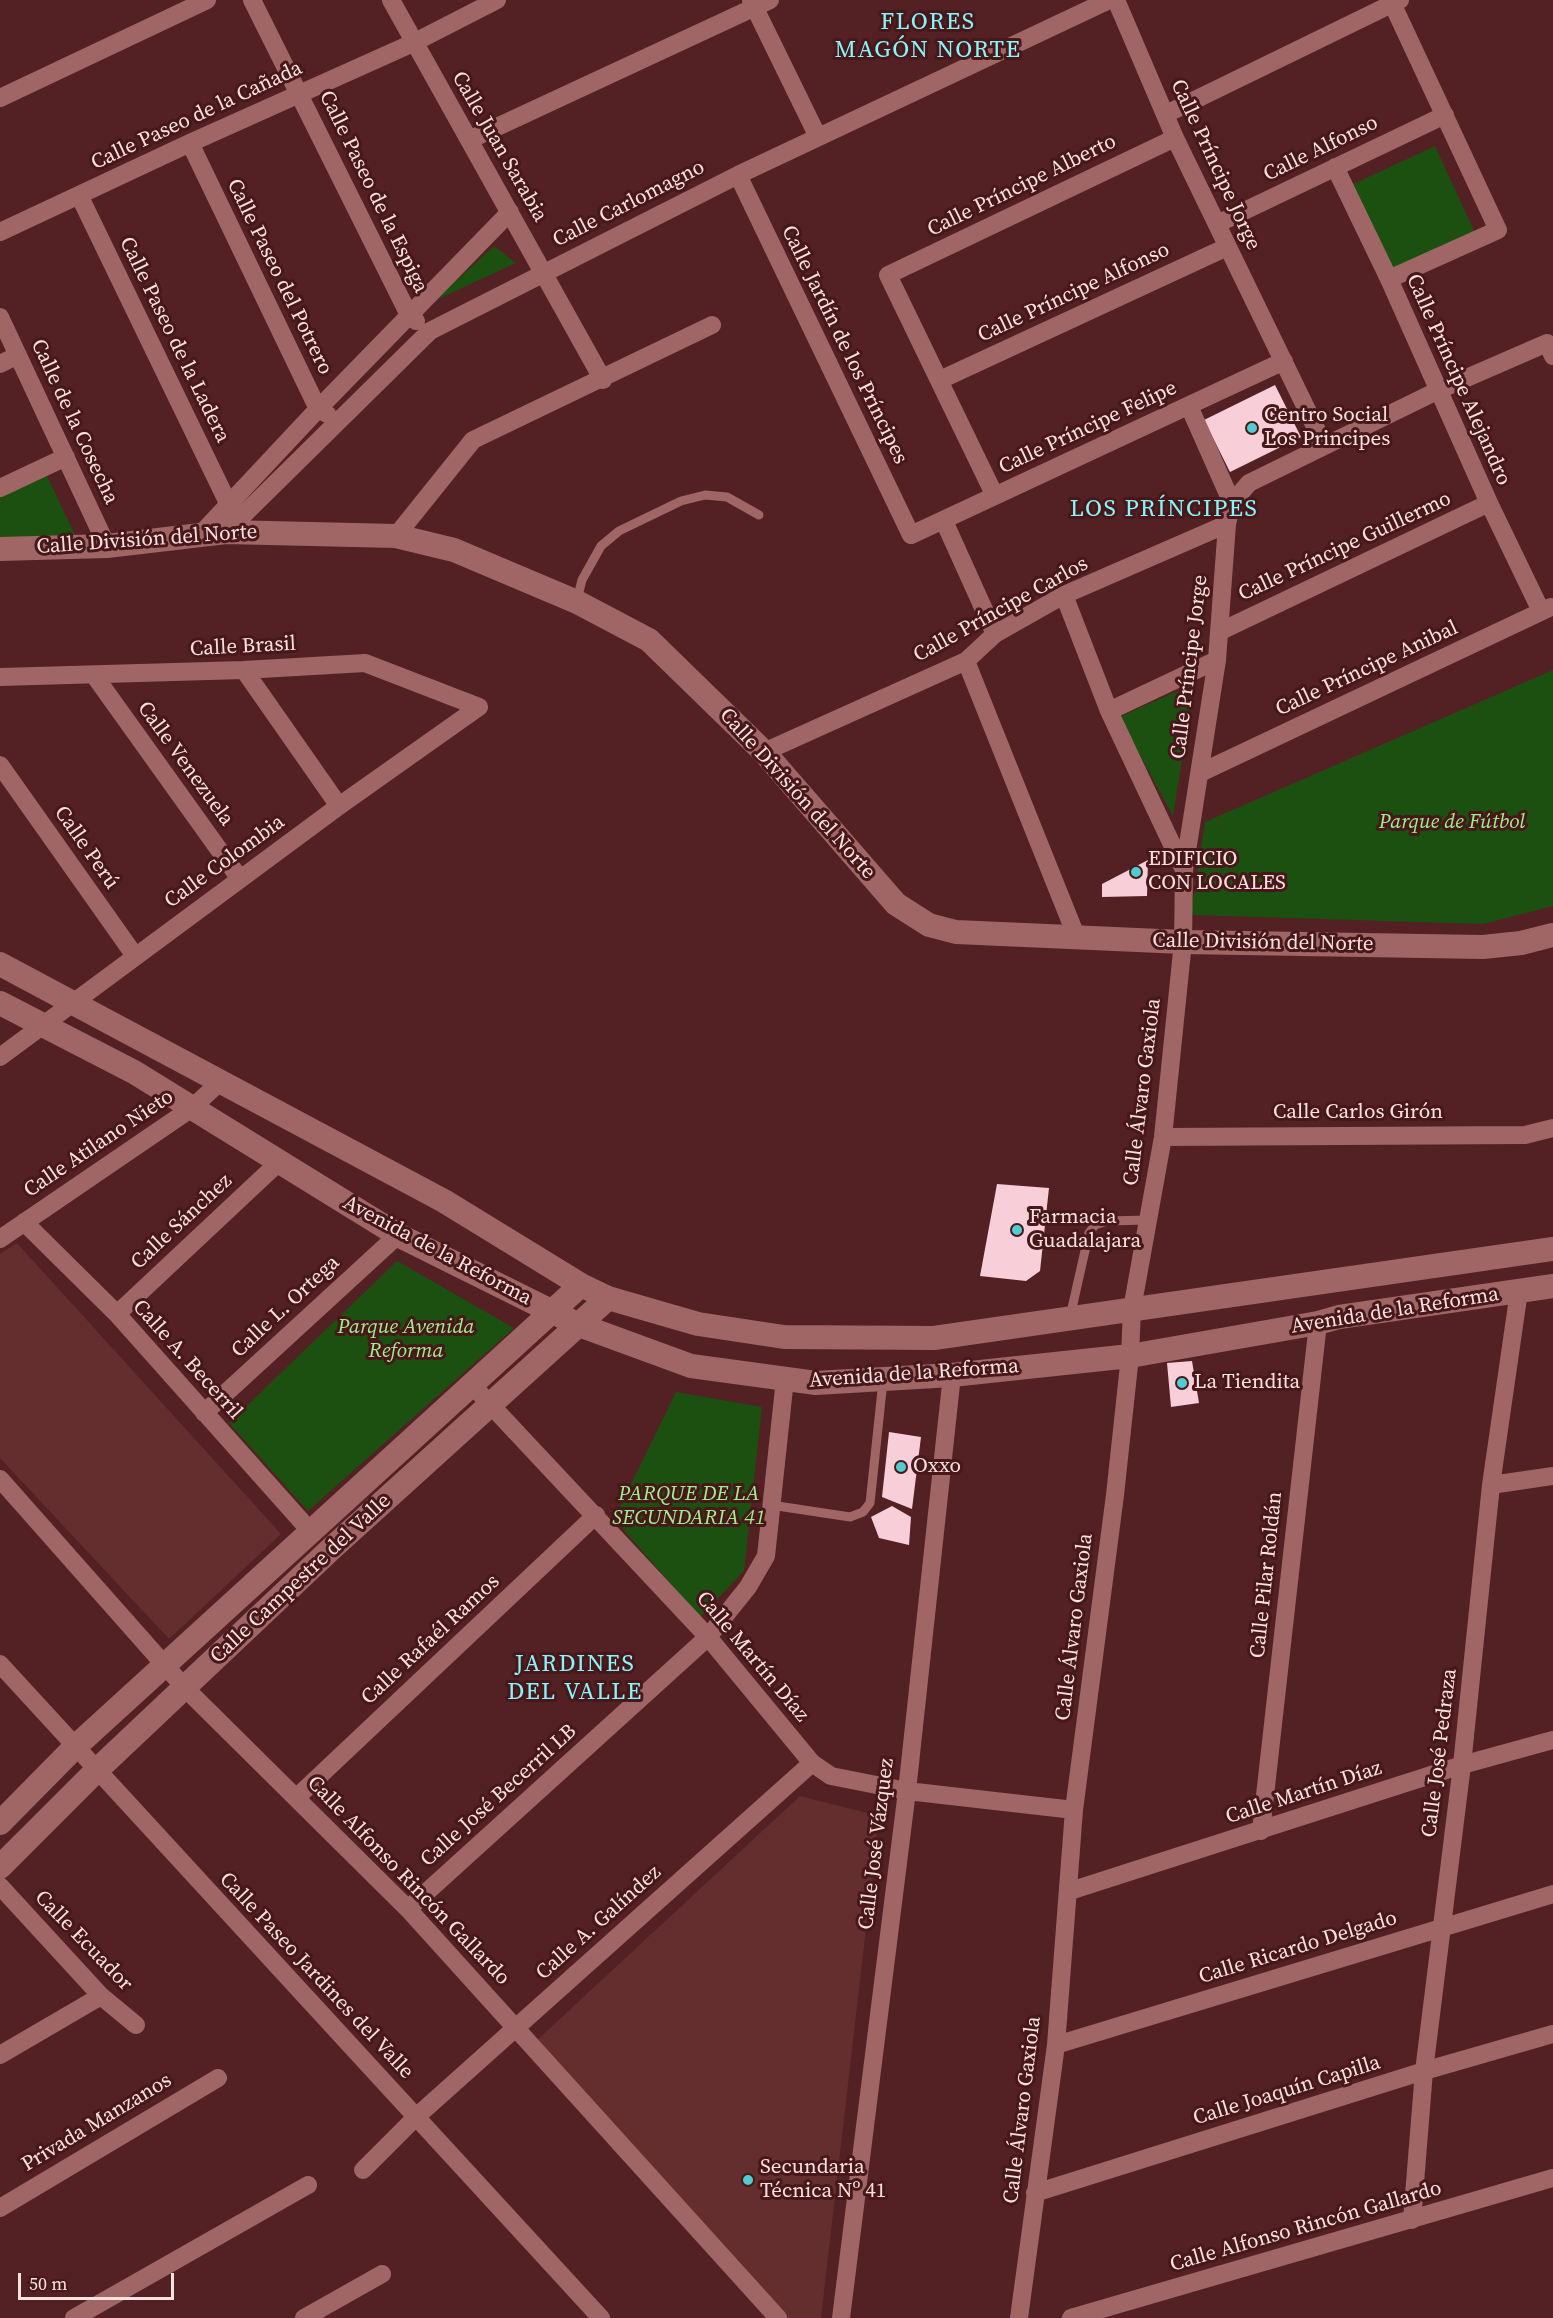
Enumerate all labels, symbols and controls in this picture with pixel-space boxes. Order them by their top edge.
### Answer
district label: FLORES MAGÓN NORTE [835,9,1021,65]
street label: Calle Paseo de la Cañada [87,56,307,176]
street label: Calle Juan Sarabia [446,67,552,227]
street label: Calle Príncipe Jorge [1164,76,1266,254]
street label: Calle Paseo de la Espiga [313,87,433,297]
street label: Calle Alfonso [1260,110,1382,188]
street label: Calle Príncipe Alberto [923,129,1121,243]
street label: Calle Carlomagno [549,155,709,253]
street label: Calle Paseo del Potrero [221,175,337,379]
street label: Calle Jardín de los Príncipes [775,222,913,468]
street label: Calle Paseo de la Ladera [113,233,235,447]
street label: Calle Príncipe Alfonso [974,238,1174,348]
street label: Calle Príncipe Alejandro [1400,271,1516,489]
street label: Calle de la Cosecha [25,336,123,508]
street label: Calle Príncipe Felipe [995,376,1181,480]
place label: Centro Social Los Principes [1264,403,1390,453]
marker: Centro Social Los Principes [1245,421,1259,435]
street label: Calle Príncipe Guillermo [1235,487,1455,607]
district label: LOS PRÍNCIPES [1070,496,1258,524]
street label: Calle División del Norte [36,520,258,560]
street label: Calle Príncipe Carlos [909,552,1093,668]
street label: Calle Príncipe Jorge [1166,574,1214,760]
street label: Calle Príncipe Anibal [1272,616,1462,722]
street label: Calle Brasil [189,632,297,662]
street label: Calle Venezuela [131,697,239,831]
street label: Calle División del Norte [714,703,880,885]
street label: Calle Perú [48,802,124,894]
street label: Calle Colombia [160,810,290,914]
park label: Parque de Fútbol [1379,810,1525,836]
place label: EDIFICIO CON LOCALES [1148,847,1286,897]
marker: EDIFICIO CON LOCALES [1129,865,1143,879]
street label: Calle División del Norte [1152,928,1374,958]
street label: Calle Álvaro Gaxiola [1119,997,1167,1187]
street label: Calle Atilano Nieto [19,1085,179,1203]
street label: Calle Carlos Girón [1273,1100,1443,1126]
street label: Calle Sánchez [126,1169,238,1275]
street label: Avenida de la Reforma [338,1191,536,1311]
place label: Farmacia Guadalajara [1029,1205,1141,1255]
marker: Farmacia Guadalajara [1010,1223,1024,1237]
street label: Calle L. Ortega [227,1251,345,1363]
street label: Avenida de la Reforma [1289,1282,1501,1340]
street label: Calle A. Becerril [127,1295,247,1425]
park label: Parque Avenida Reforma [338,1315,474,1365]
street label: Avenida de la Reforma [808,1354,1020,1394]
place label: La Tiendita [1194,1370,1300,1396]
marker: La Tiendita [1175,1376,1189,1390]
place label: Oxxo [913,1454,961,1480]
marker: Oxxo [894,1460,908,1474]
park label: PARQUE DE LA SECUNDARIA 41 [612,1482,766,1532]
street label: Calle Campestre del Valle [206,1489,396,1669]
street label: Calle Pilar Roldán [1246,1490,1288,1660]
street label: Calle Álvaro Gaxiola [1051,1532,1099,1722]
street label: Calle Rafaél Ramos [357,1569,505,1711]
street label: Calle Martín Díaz [690,1587,814,1727]
district label: JARDINES DEL VALLE [507,1651,643,1707]
street label: Calle José Pedraza [1417,1667,1463,1839]
street label: Calle José Becerril LB [416,1719,582,1873]
street label: Calle Martín Díaz [1223,1756,1385,1830]
street label: Calle José Vázquez [854,1757,900,1931]
street label: Calle Alfonso Rincón Gallardo [301,1771,515,1991]
street label: Calle A. Galíndez [531,1860,667,1986]
street label: Calle Paseo Jardines del Valle [214,1867,418,2085]
street label: Calle Ecuador [29,1885,137,1997]
street label: Calle Ricardo Delgado [1196,1906,1400,1990]
street label: Calle Álvaro Gaxiola [999,2015,1047,2205]
street label: Calle Joaquín Capilla [1190,2051,1384,2131]
street label: Privada Manzanos [17,2068,177,2178]
place label: Secundaria Técnica Nº 41 [760,2155,886,2205]
marker: Secundaria Técnica Nº 41 [741,2173,755,2187]
street label: Calle Alfonso Rincón Gallardo [1167,2176,1445,2278]
scale bar [21,2261,177,2299]
text: 50 m [29,2271,67,2296]

